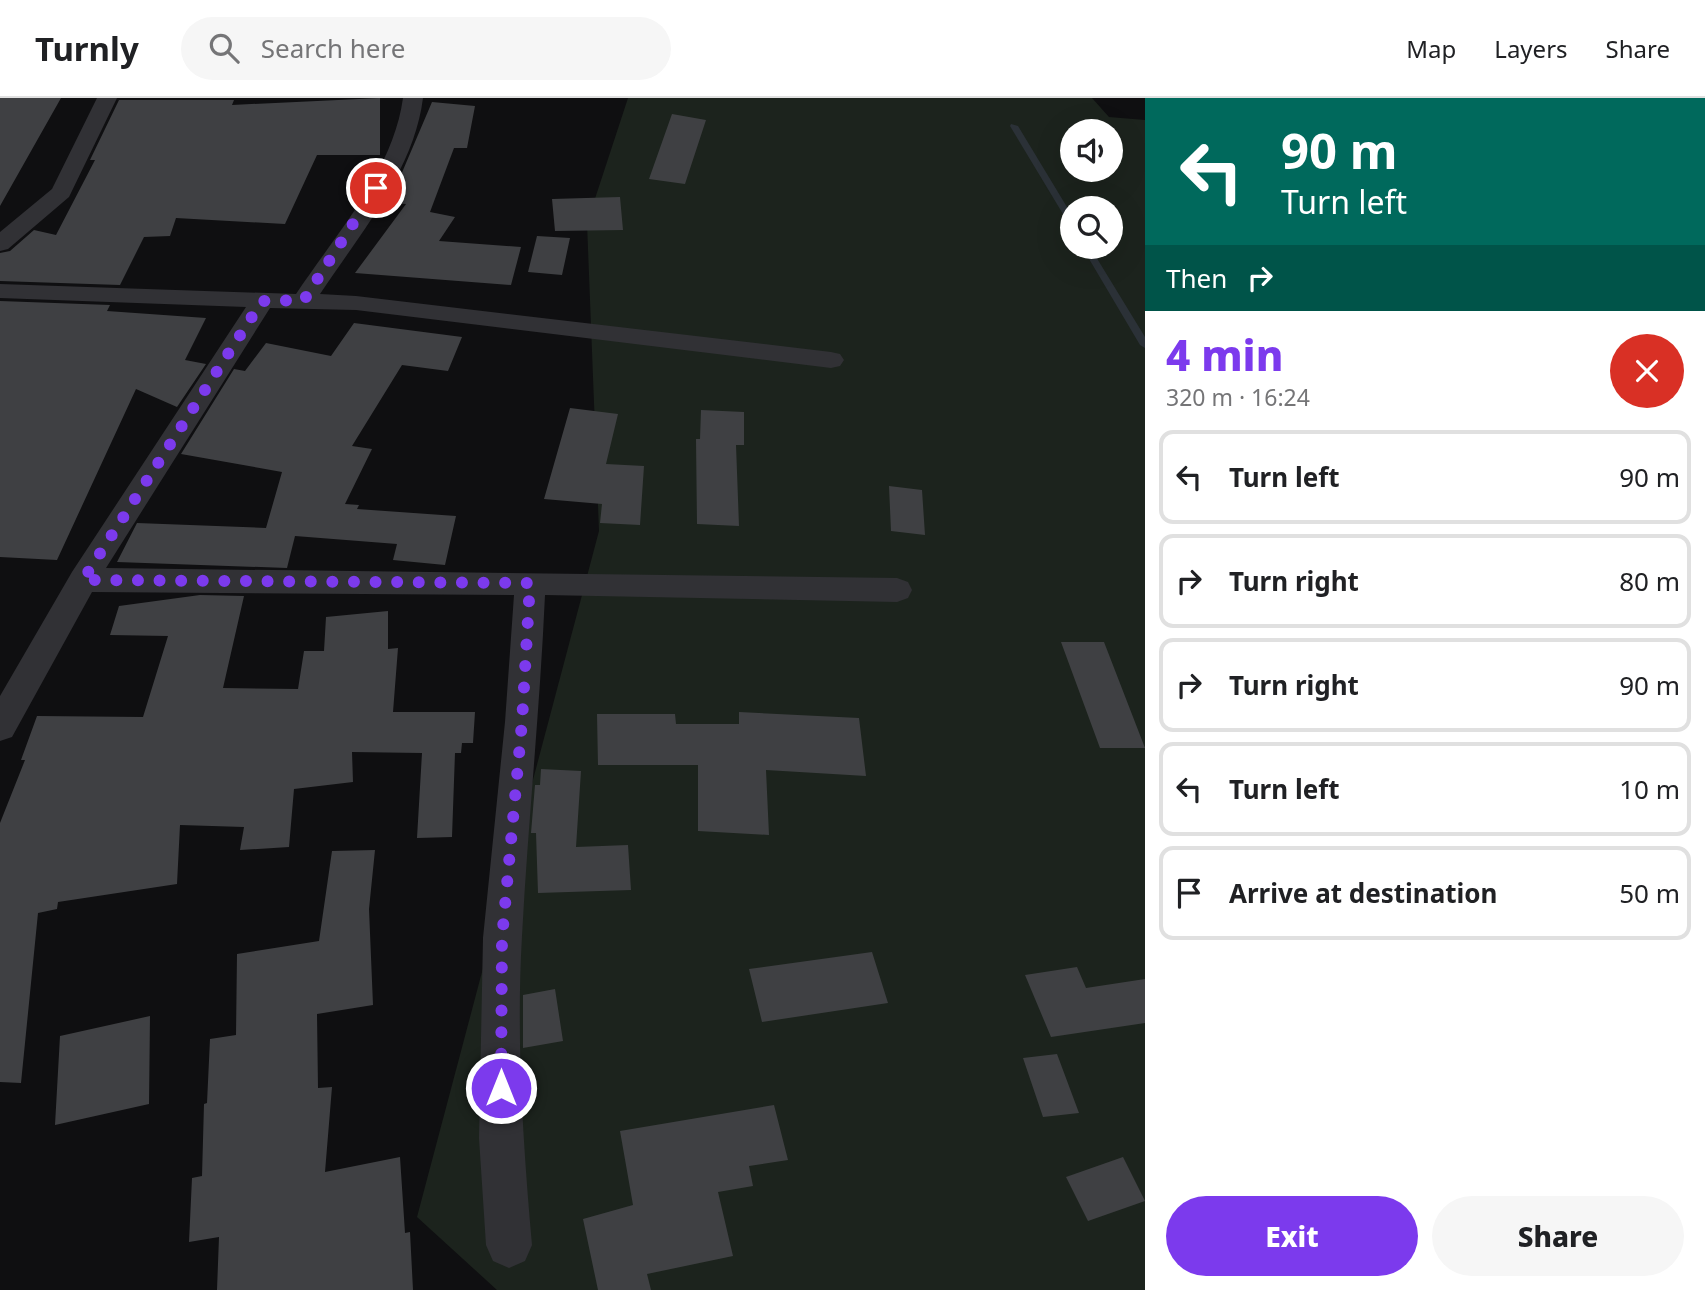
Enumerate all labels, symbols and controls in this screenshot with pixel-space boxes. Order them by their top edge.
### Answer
search box [181,17,671,80]
text: Turnly [35,26,139,71]
icon: search [205,29,243,67]
text: Search here [261,30,405,66]
text: Map [1406,32,1456,65]
text: Layers [1494,32,1568,65]
text: Share [1606,32,1670,65]
text: 90 m [1281,117,1398,183]
map controls [1060,119,1123,259]
button: sound [1060,119,1123,182]
icon: left [1166,126,1257,217]
pin [346,158,406,218]
icon: arrive [357,169,395,207]
text: Turn left [1281,180,1407,223]
button: search [1060,196,1123,259]
icon: right [1241,259,1279,297]
text: Then [1166,260,1227,296]
text: 4 min [1166,326,1283,383]
button: close [1610,334,1684,408]
text: 320 m · 16:24 [1166,381,1310,413]
icon: left [1170,458,1208,496]
text: Turn left [1229,459,1340,495]
text: 90 m [1619,459,1680,495]
icon: right [1170,562,1208,600]
text: Turn right [1229,563,1359,599]
text: 80 m [1619,563,1680,599]
icon: right [1170,666,1208,704]
text: Turn right [1229,667,1359,703]
text: 90 m [1619,667,1680,703]
icon: left [1170,770,1208,808]
text: Turn left [1229,771,1340,807]
text: 10 m [1619,771,1680,807]
icon: arrive [1170,874,1208,912]
text: Arrive at destination [1229,875,1498,911]
text: 50 m [1619,875,1680,911]
position arrow [464,1051,538,1125]
button: Exit [1166,1196,1418,1276]
button: Share [1432,1196,1684,1276]

